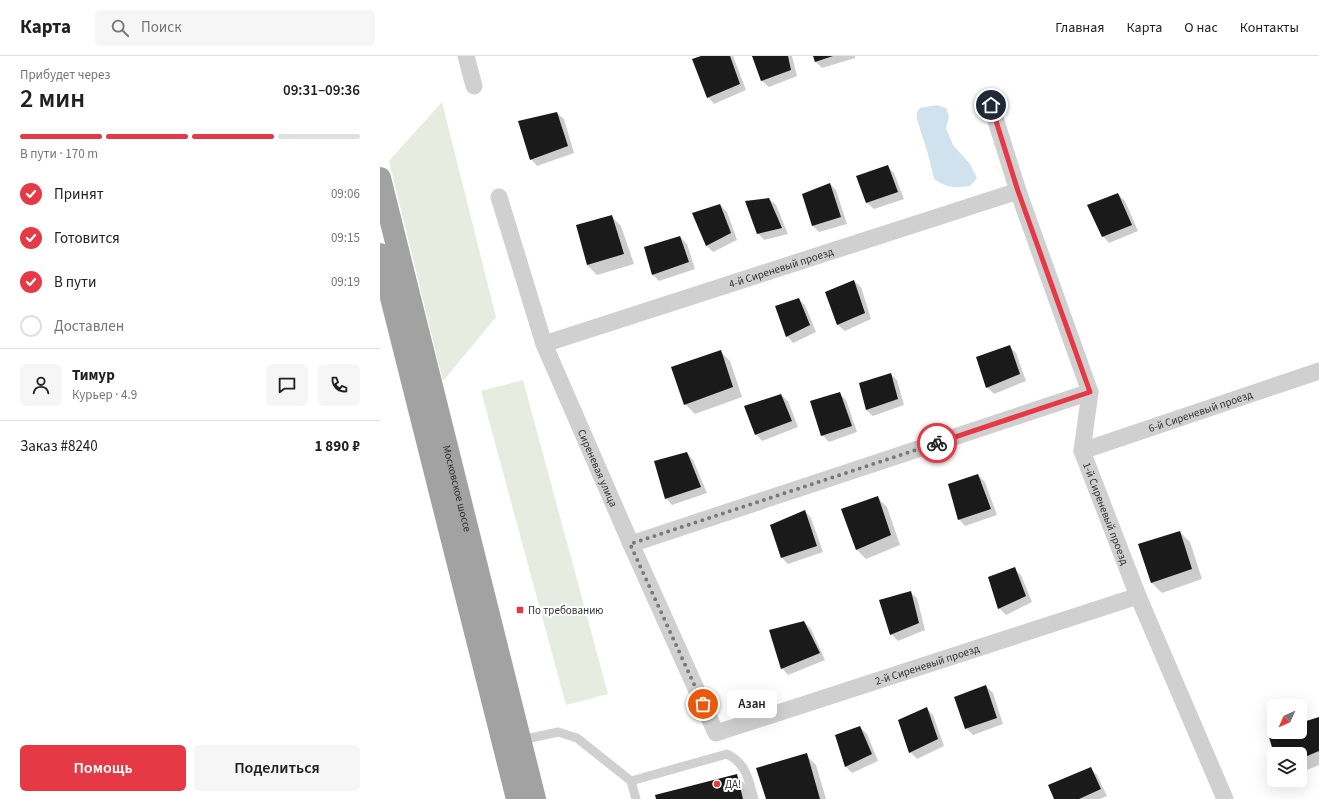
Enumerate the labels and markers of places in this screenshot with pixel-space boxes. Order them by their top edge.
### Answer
pin [974,88,1008,122]
place label: По требованию [528,603,603,618]
marker: По требованию [515,605,525,615]
pin [686,687,720,721]
callout: Азан [727,690,777,718]
place label: ДА! [725,777,741,792]
marker: ДА! [712,779,722,789]

